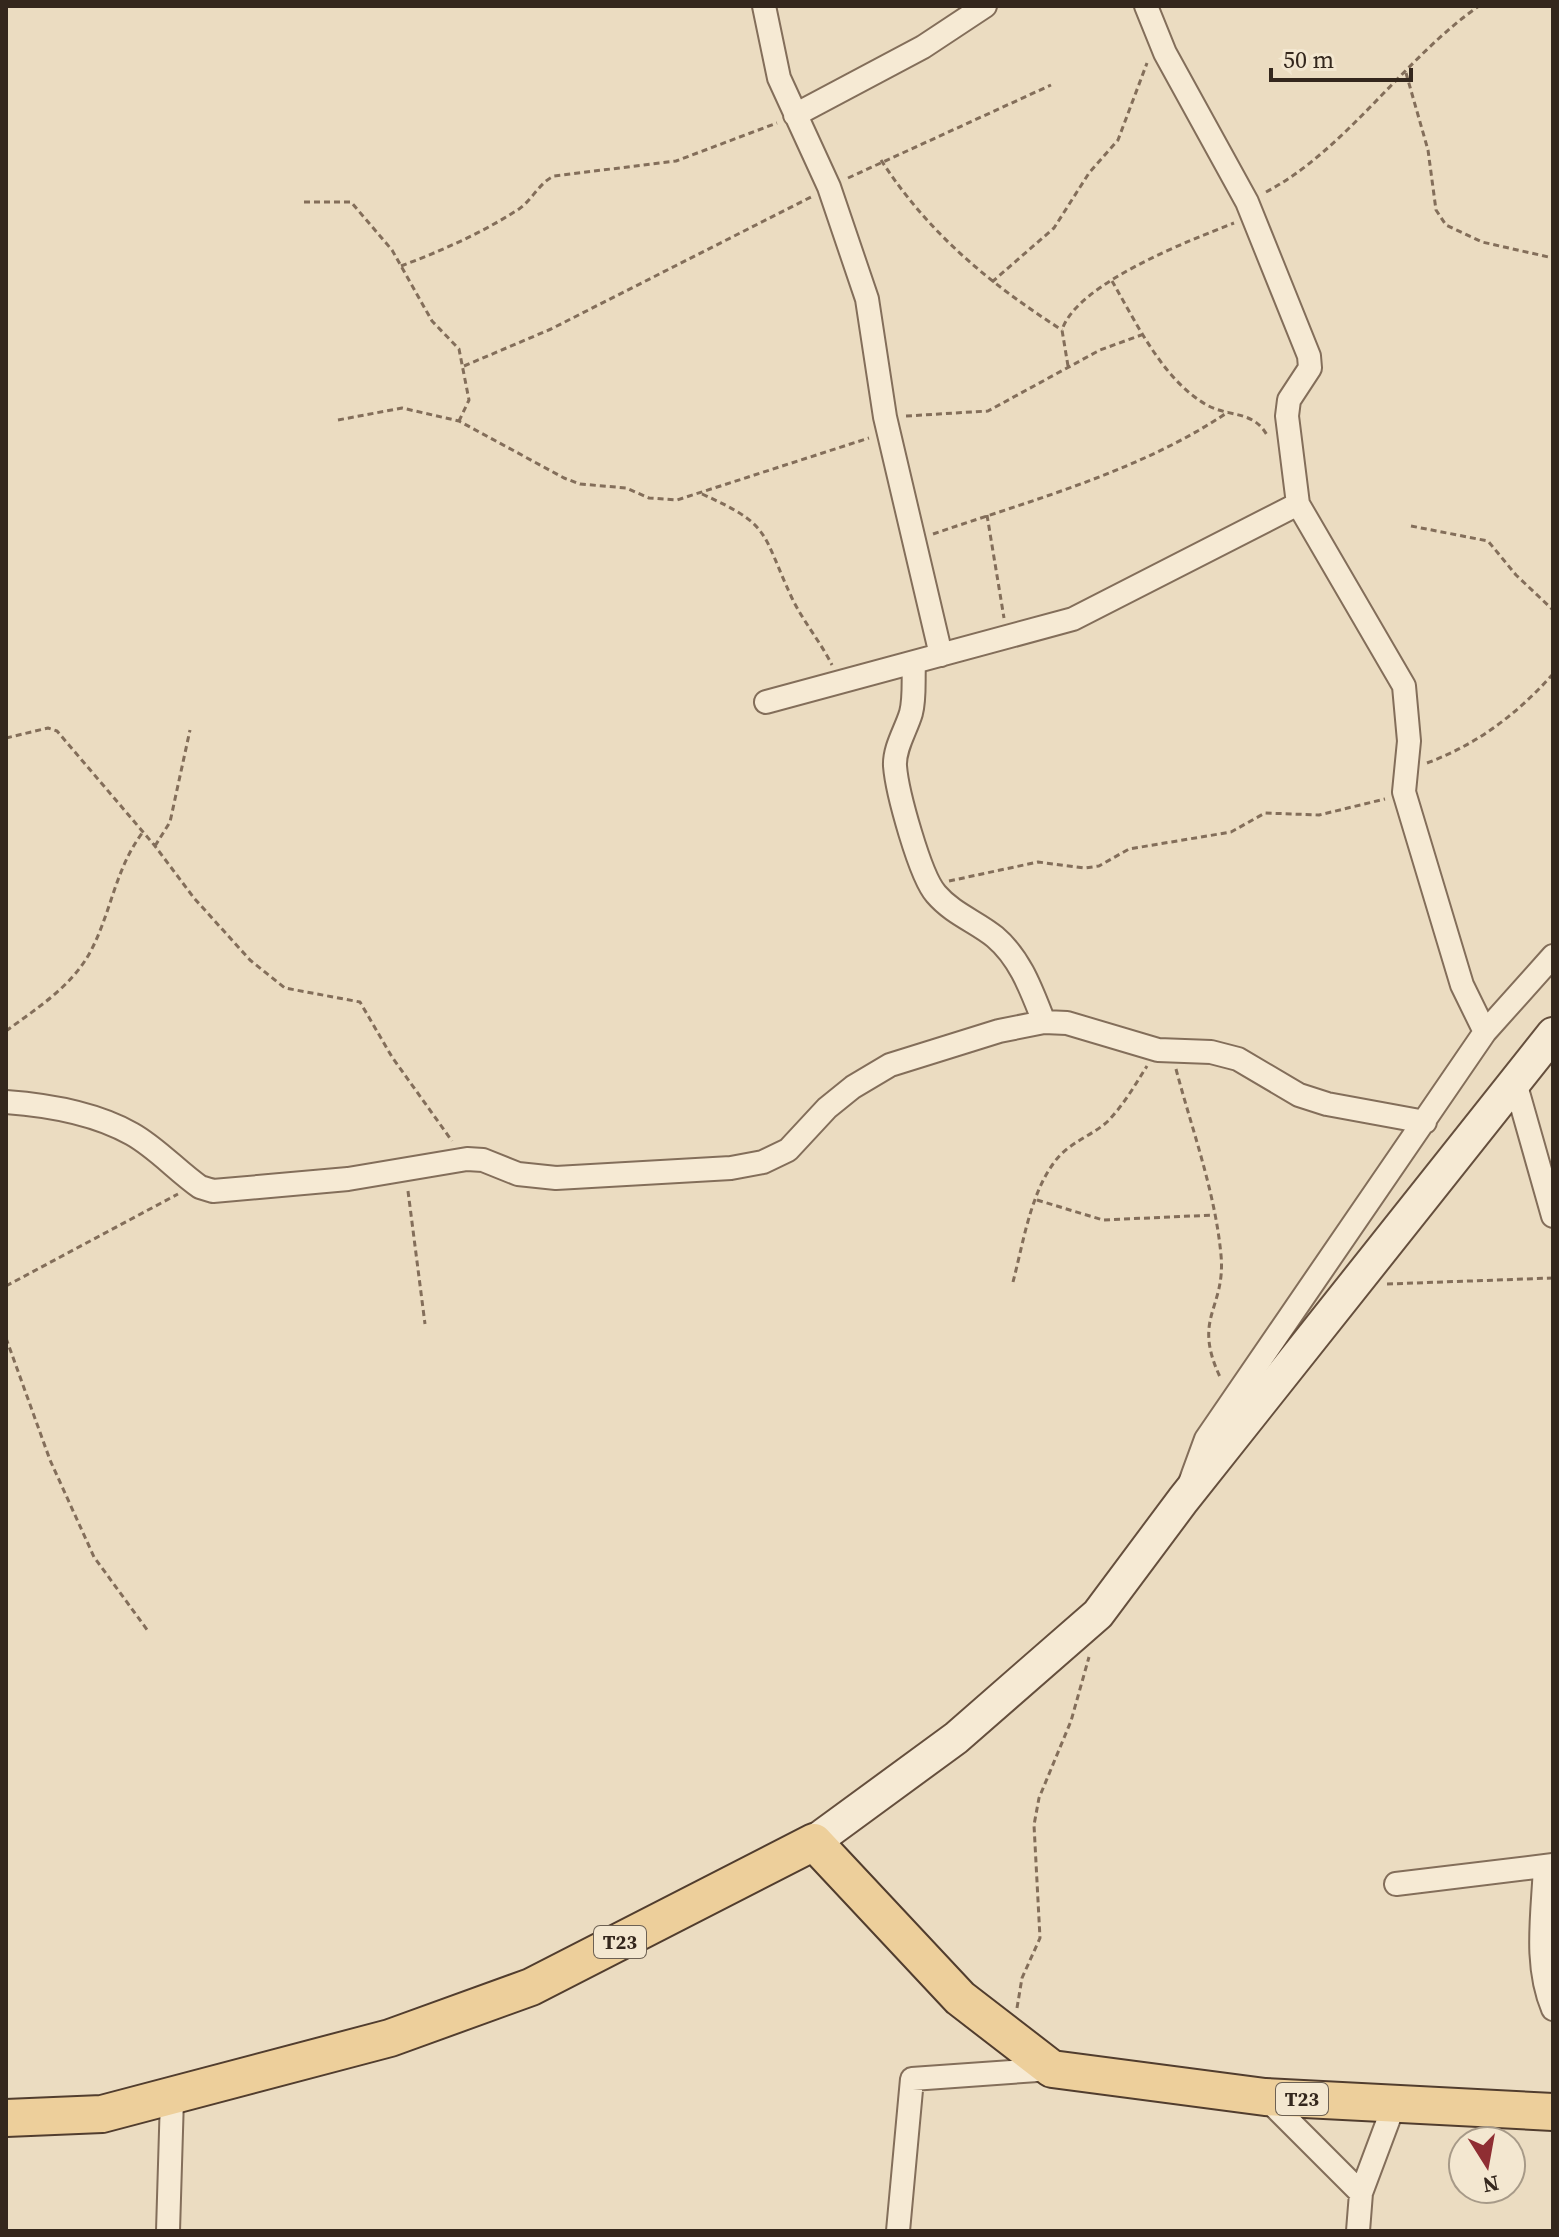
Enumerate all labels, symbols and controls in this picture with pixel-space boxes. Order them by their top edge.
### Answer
scale bar [1271,32,1411,82]
text: 50 m [1283,43,1334,76]
road number: T23 [594,1926,646,1958]
road number: T23 [1276,2083,1328,2115]
north arrow [1447,2125,1527,2205]
text: N [1480,2168,1502,2201]

